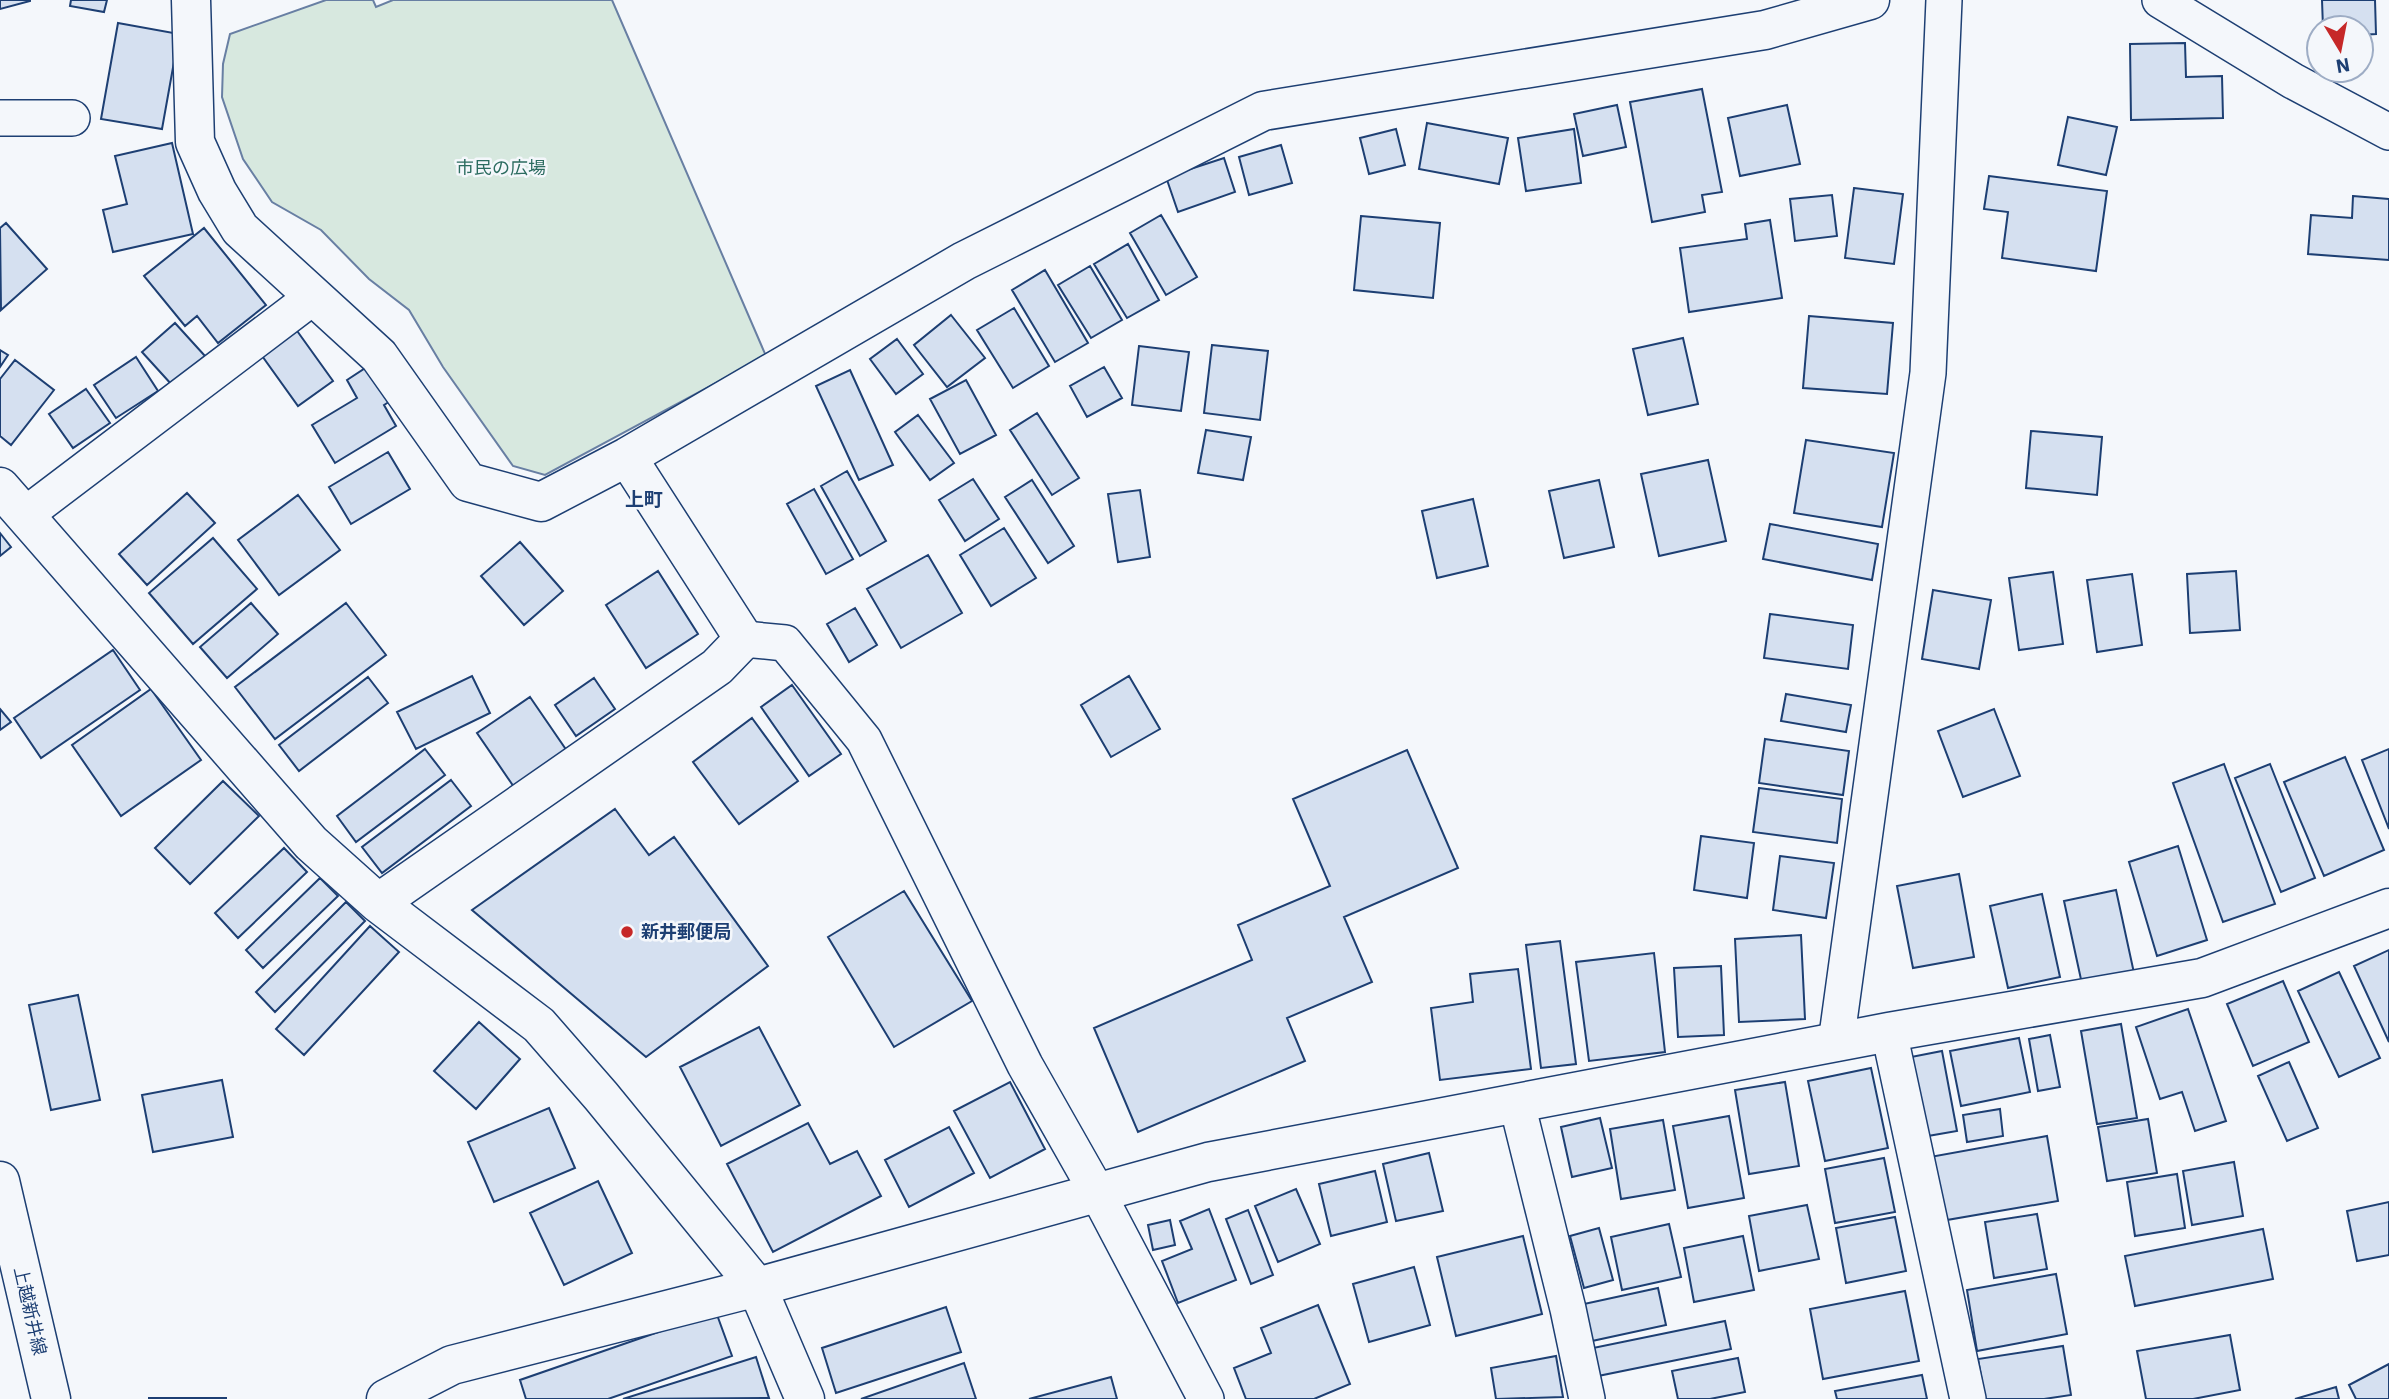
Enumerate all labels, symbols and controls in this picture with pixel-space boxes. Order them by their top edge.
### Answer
north arrow [2305,14,2375,84]
text: N [2334,53,2352,79]
park label: 市民の広場 [456,156,546,179]
district label: 上町 [625,487,663,511]
place label: 新井郵便局 [641,920,731,943]
marker: 新井郵便局 [619,924,635,940]
street label: 上越新井線 [9,1264,52,1357]

